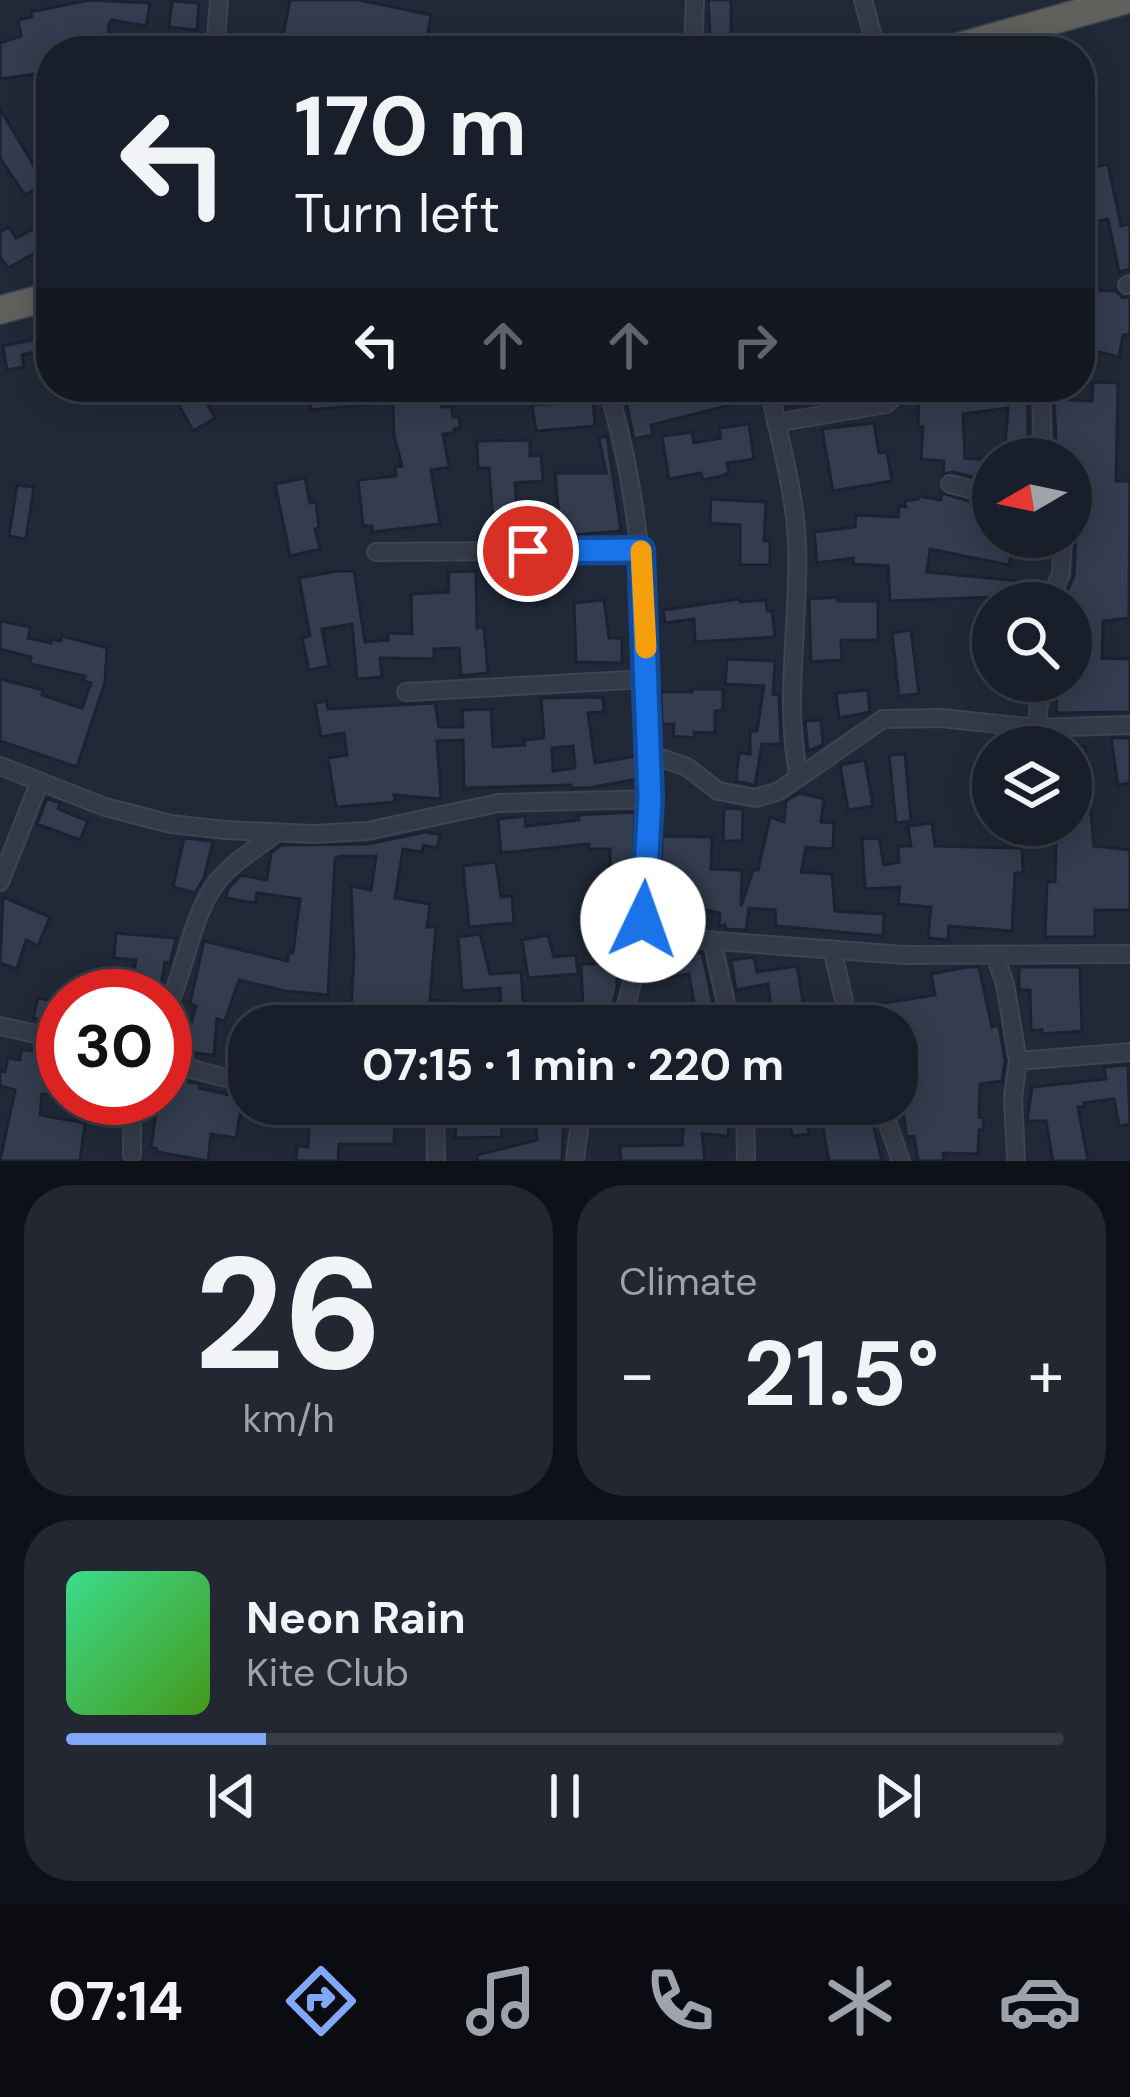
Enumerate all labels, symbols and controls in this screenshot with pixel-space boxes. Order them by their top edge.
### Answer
text: 170 m [294,72,527,181]
icon: left [96,84,252,240]
text: Turn left [294,178,500,249]
icon: left [344,312,410,378]
icon: ahead [470,312,536,378]
icon: ahead [596,312,662,378]
icon: right [722,312,788,378]
north arrow [972,438,1092,558]
map controls [972,438,1092,846]
pin [477,500,579,602]
icon: arrive [495,518,561,584]
button: search [972,582,1092,702]
button: layers [972,726,1092,846]
position arrow [580,857,706,983]
speed limit sign: 30 [36,969,192,1125]
text: 07:15 · 1 min · 220 m [362,1035,784,1094]
text: 26 [194,1213,383,1416]
text: Climate [619,1256,757,1307]
text: 21.5° [743,1316,940,1433]
text: − [619,1332,655,1417]
text: + [1028,1332,1064,1417]
text: km/h [242,1393,335,1444]
text: Neon Rain [246,1588,466,1647]
text: Kite Club [246,1647,409,1698]
icon: previous [199,1763,265,1829]
icon: pause [532,1763,598,1829]
icon: next [865,1763,931,1829]
icon: directions [279,1959,363,2043]
icon: music [459,1959,543,2043]
icon: phone [638,1959,722,2043]
icon: climate [818,1959,902,2043]
icon: car [998,1959,1082,2043]
text: 07:14 [48,1966,183,2037]

